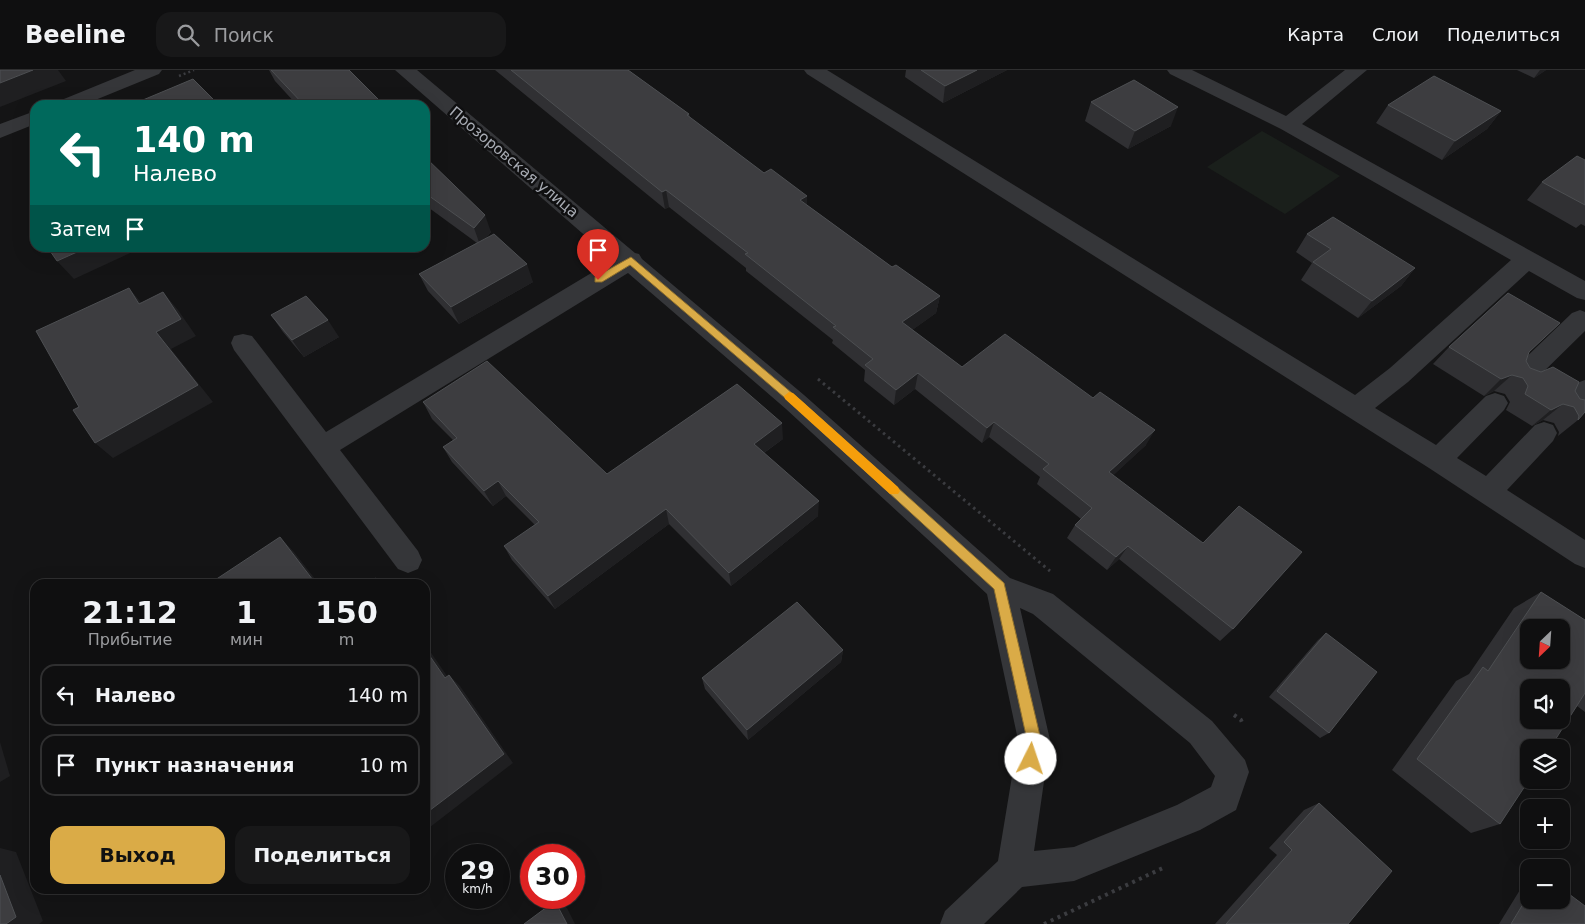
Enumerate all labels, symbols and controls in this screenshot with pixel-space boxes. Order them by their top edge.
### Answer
search box [156,12,506,57]
text: Beeline [25,21,126,49]
icon: search [174,21,202,49]
text: Поиск [214,24,274,46]
text: Карта [1287,24,1344,45]
text: Слои [1372,24,1419,45]
text: Поделиться [1447,24,1560,45]
street label: Прозоровская улица [446,103,582,221]
icon: left [50,120,115,185]
text: 140 m [133,120,255,160]
text: Налево [133,161,217,186]
icon: arrive [121,215,149,243]
text: Затем [50,218,111,240]
pin [577,229,619,280]
icon: arrive [584,236,612,264]
text: 21:12 [82,595,178,630]
text: 1 [236,595,257,630]
text: 150 [315,595,378,630]
north arrow [1520,619,1570,669]
map controls [1520,619,1570,909]
text: Прибытие [88,630,172,649]
text: мин [230,630,263,649]
text: m [339,630,354,649]
button: sound [1520,679,1570,729]
icon: left [52,681,80,709]
text: Налево [95,684,176,706]
text: 140 m [347,684,408,706]
position arrow [1004,732,1056,784]
button: layers [1520,739,1570,789]
icon: arrive [52,751,80,779]
text: Пункт назначения [95,754,294,776]
text: 10 m [359,754,408,776]
button: + [1520,799,1570,849]
button: Выход [50,826,225,884]
button: Поделиться [235,826,410,884]
speed limit sign: 30 [520,844,585,909]
text: 29 [460,856,495,885]
button: − [1520,859,1570,909]
text: km/h [462,882,493,896]

